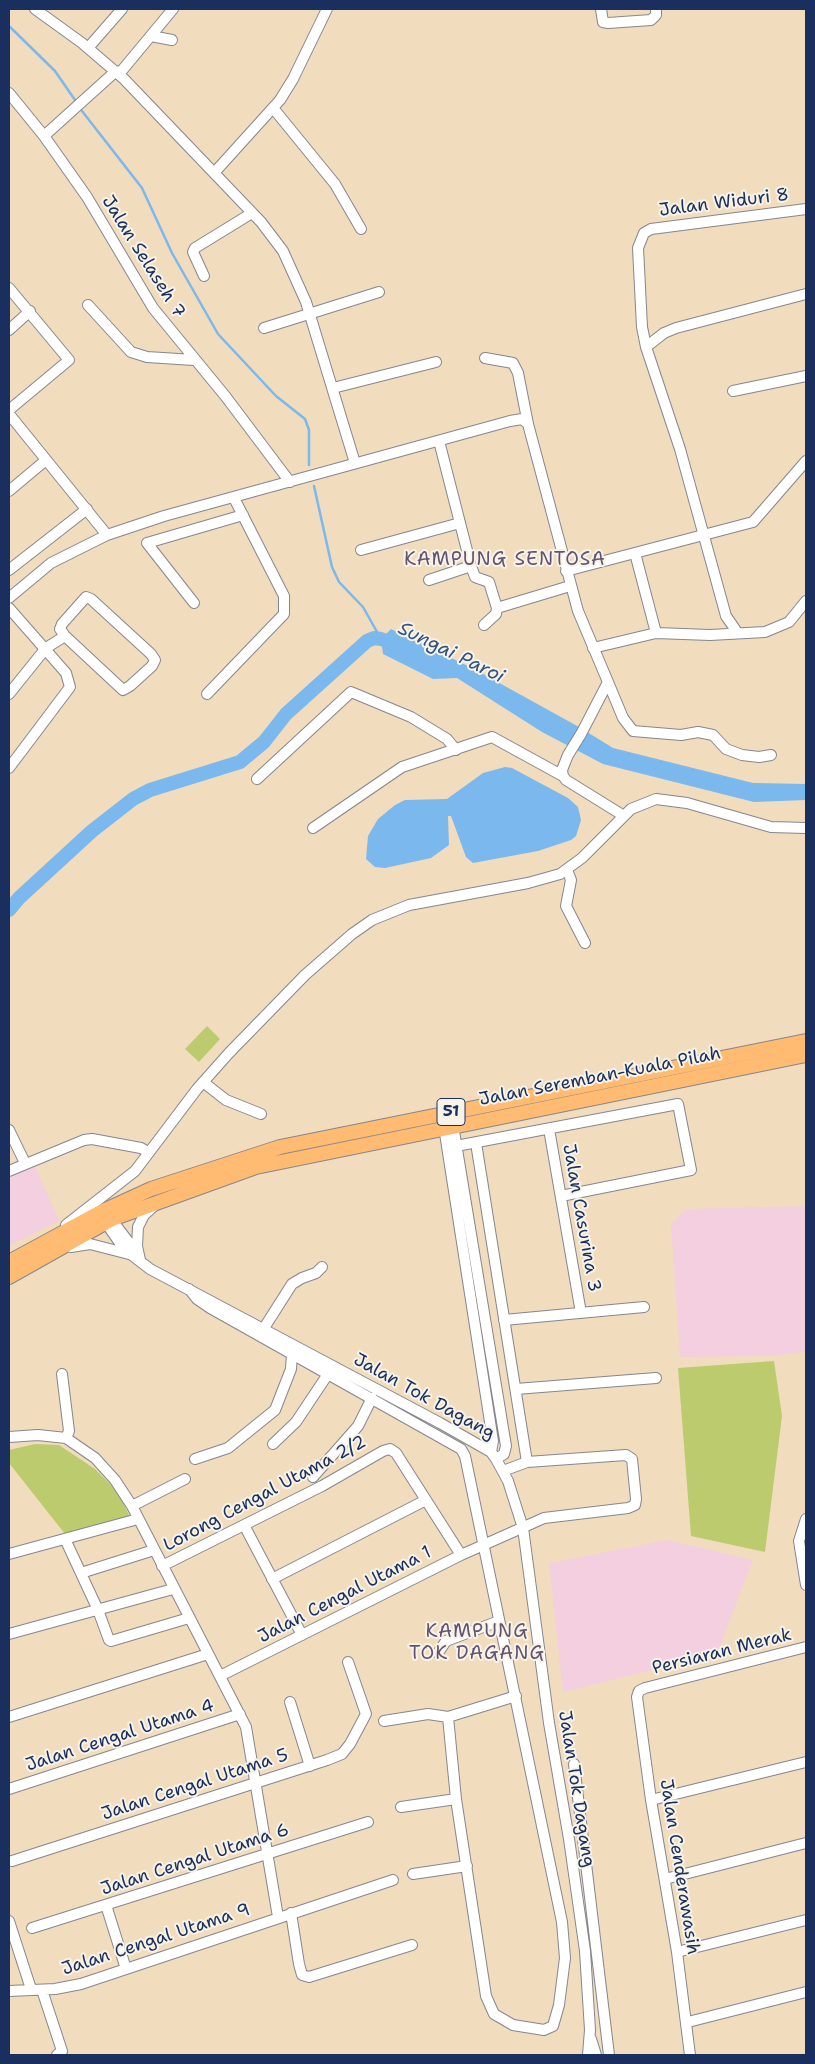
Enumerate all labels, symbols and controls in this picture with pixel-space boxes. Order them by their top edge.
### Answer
street label: Jalan Widuri 8 [658,184,790,222]
street label: Jalan Selaseh 7 [97,192,189,322]
district label: KAMPUNG SENTOSA [402,549,608,571]
water label: Sungai Paroi [394,617,508,689]
street label: Jalan Seremban-Kuala Pilah [477,1043,723,1111]
road number: 51 [437,1098,465,1126]
street label: Jalan Casurina 3 [557,1142,605,1294]
street label: Jalan Tok Dagang [350,1349,498,1445]
street label: Lorong Cengal Utama 2/2 [160,1431,370,1557]
street label: Jalan Cengal Utama 1 [255,1542,435,1648]
district label: KAMPUNG TOK DAGANG [408,1621,546,1665]
street label: Persiaran Merak [650,1624,794,1680]
street label: Jalan Cengal Utama 4 [23,1695,217,1777]
street label: Jalan Tok Dagang [553,1709,599,1869]
street label: Jalan Cengal Utama 5 [99,1745,291,1825]
street label: Jalan Cenderawasih [654,1778,704,1956]
street label: Jalan Cengal Utama 6 [98,1819,292,1901]
street label: Jalan Cengal Utama 9 [59,1899,253,1981]

